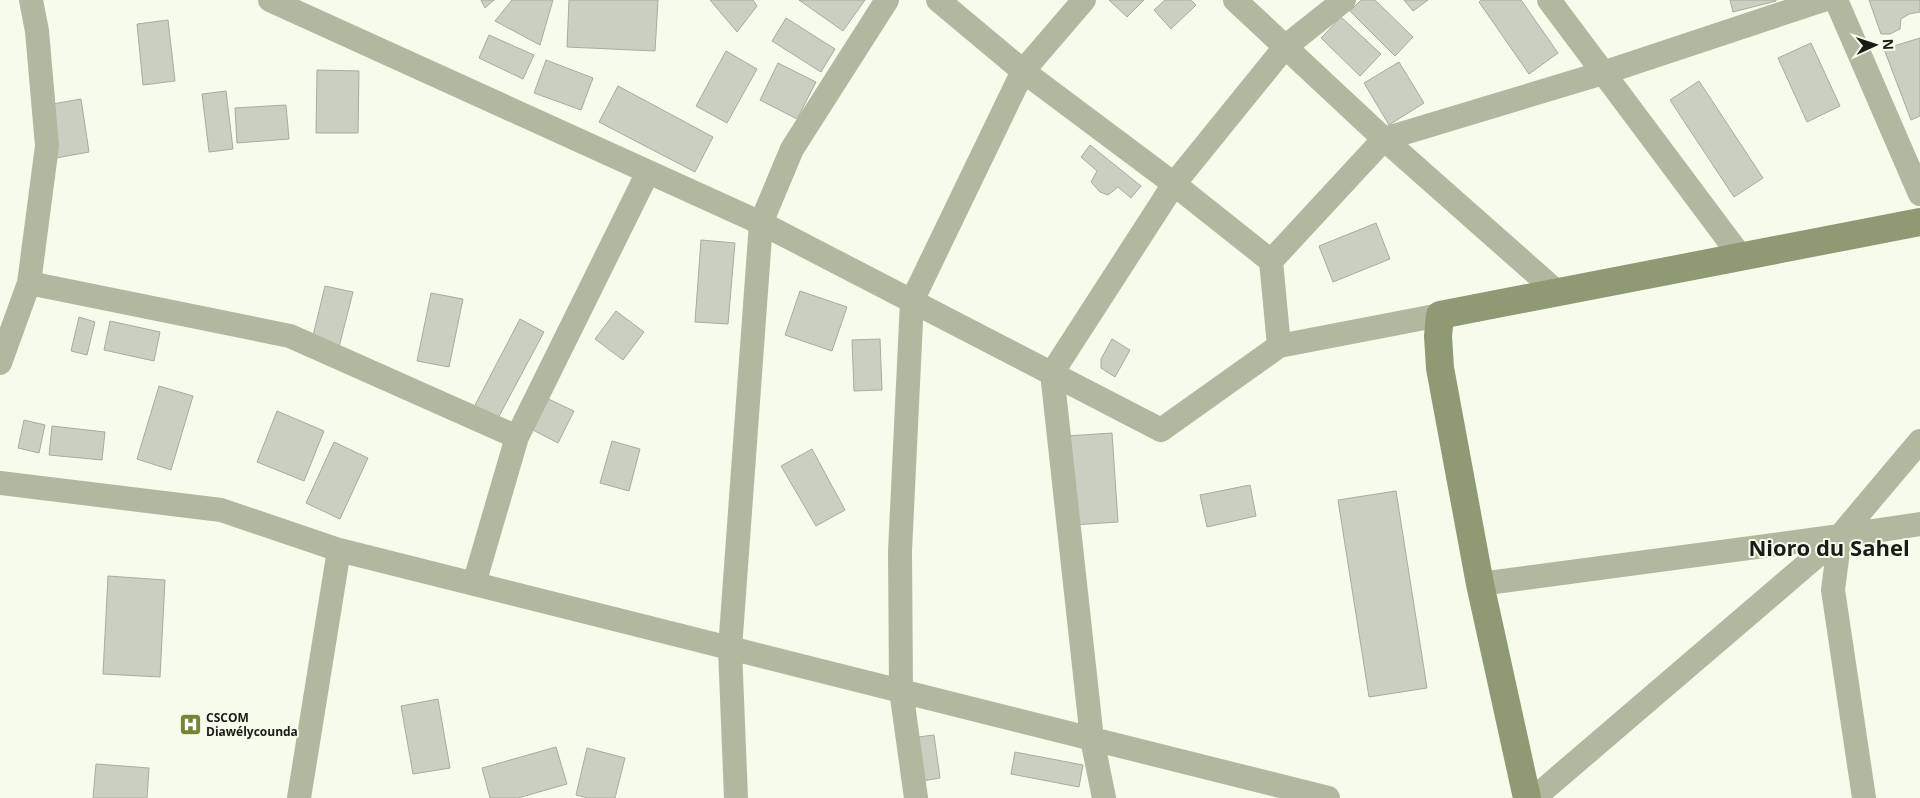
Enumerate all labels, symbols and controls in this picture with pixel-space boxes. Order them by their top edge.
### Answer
north arrow [1850,20,1900,70]
text: N [1879,38,1898,50]
district label: Nioro du Sahel [1748,532,1910,562]
place label: CSCOM Diawélycounda [206,709,298,740]
hospital icon: CSCOM Diawélycounda [178,712,202,736]

